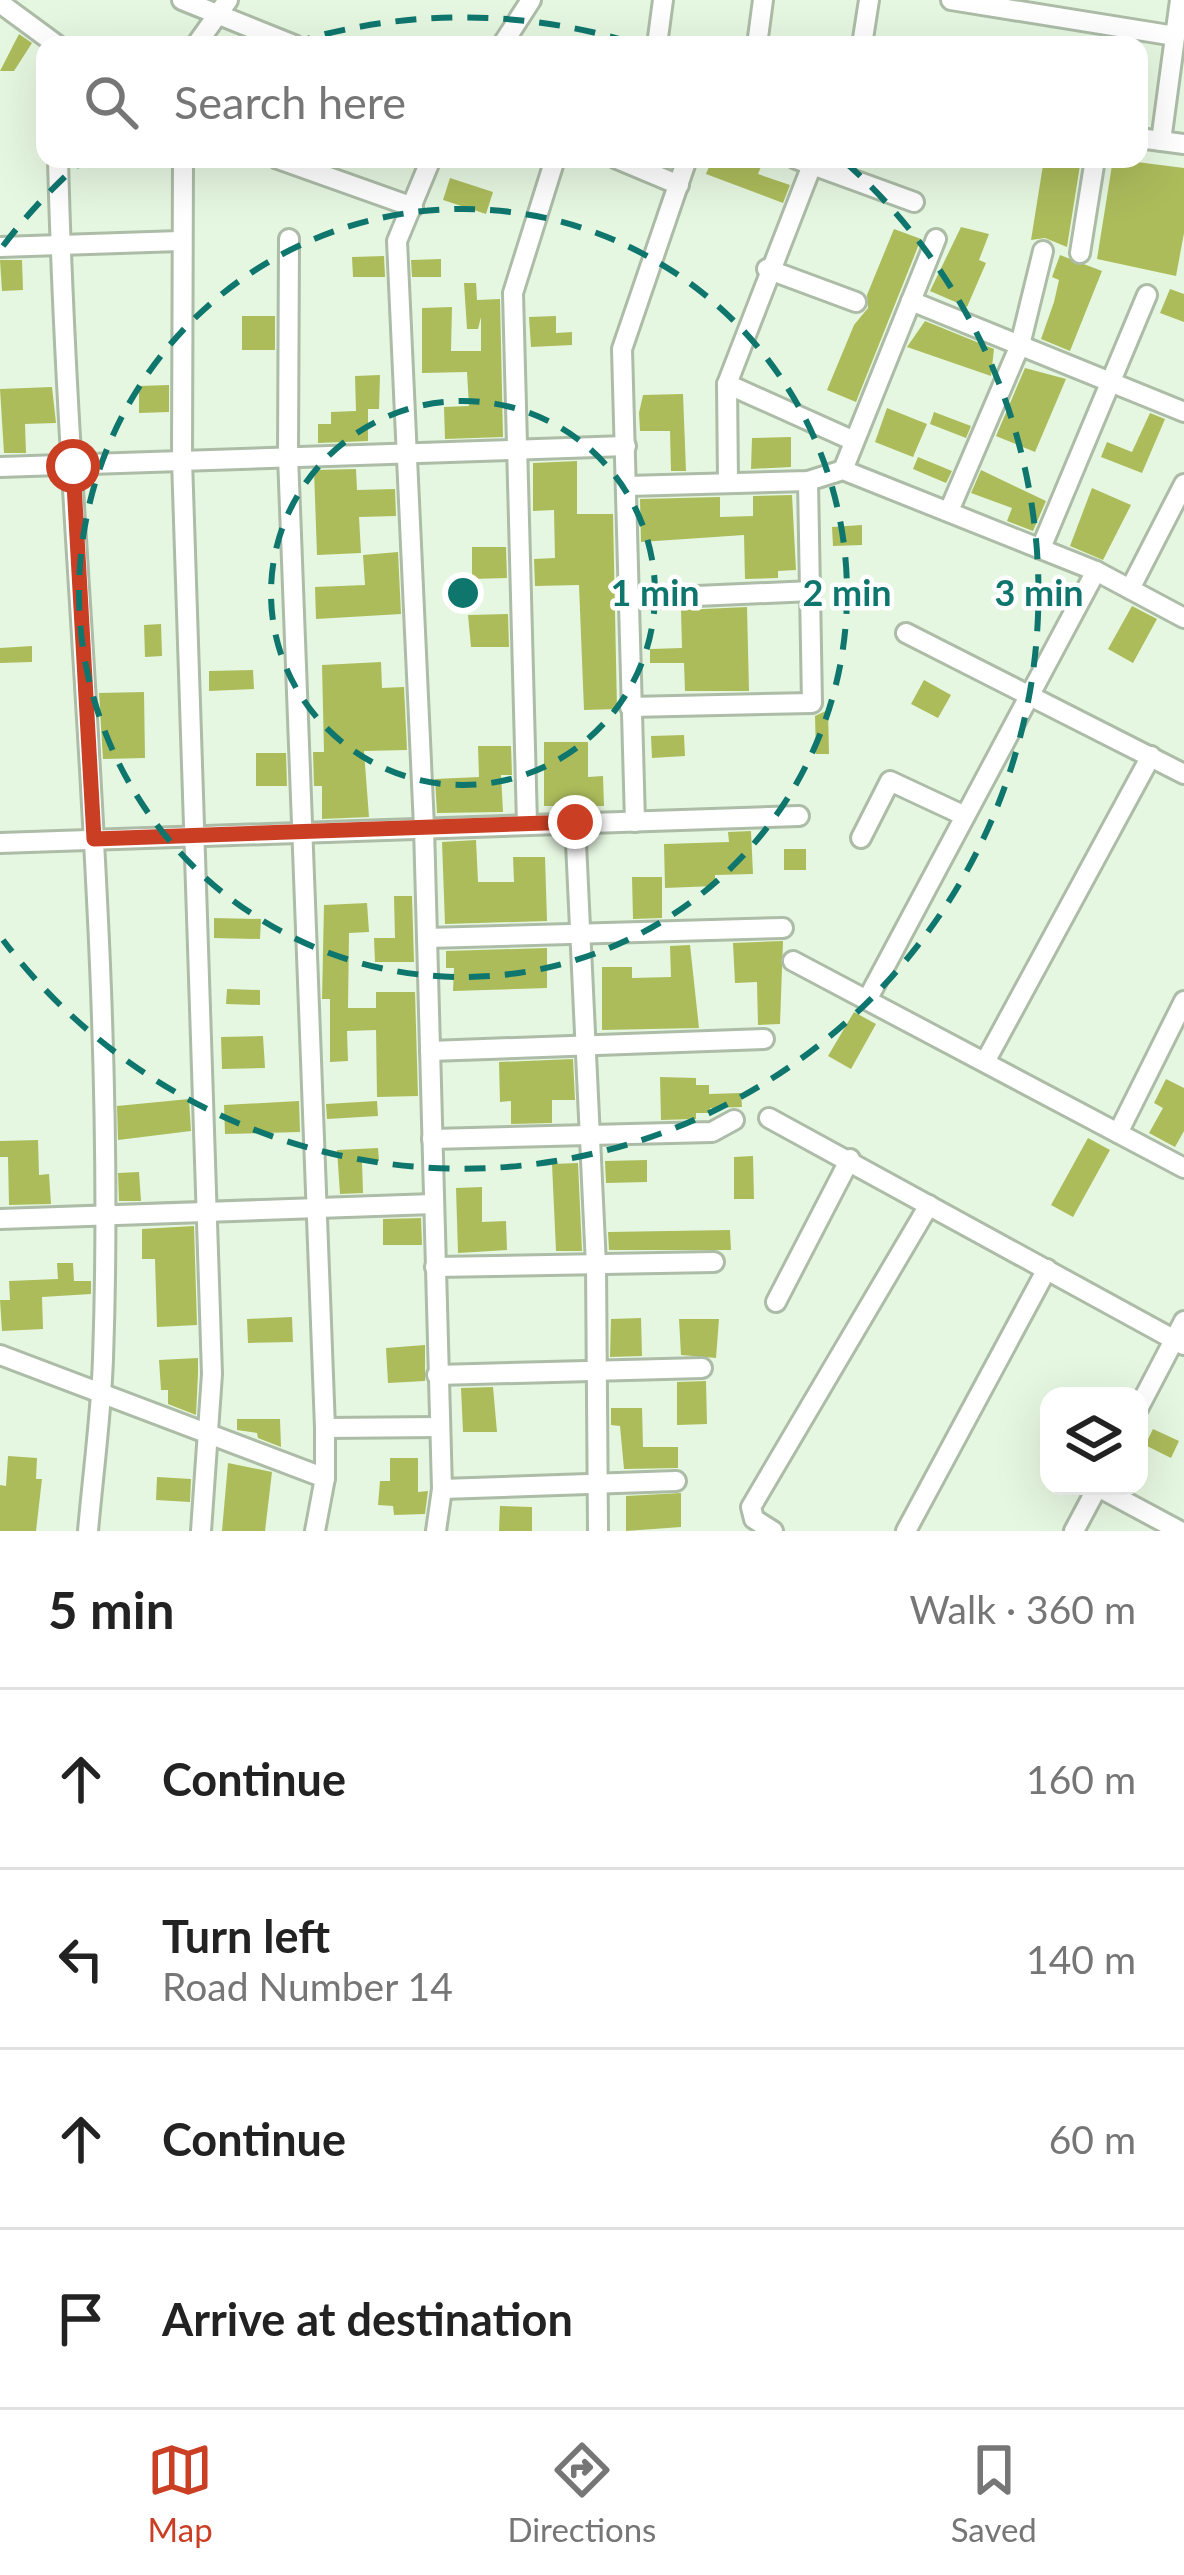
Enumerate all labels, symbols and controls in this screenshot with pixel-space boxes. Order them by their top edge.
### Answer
search box [36,36,1148,168]
icon: search [78,69,144,135]
text: Search here [174,75,406,129]
route start [46,439,100,493]
text: 1 min [610,570,700,614]
text: 2 min [802,570,892,614]
text: 3 min [994,570,1084,614]
centre of rings [442,572,484,614]
route end [548,795,602,849]
map controls [1040,1387,1148,1495]
button: layers [1040,1387,1148,1495]
text: 5 min [48,1579,174,1640]
text: Walk · 360 m [909,1586,1136,1632]
icon: ahead [48,1746,114,1812]
text: Continue [162,1752,346,1806]
text: 160 m [1026,1756,1136,1802]
text: Turn left [162,1909,330,1963]
icon: left [48,1926,114,1992]
text: 140 m [1026,1936,1136,1982]
text: Road Number 14 [162,1963,453,2009]
icon: ahead [48,2106,114,2172]
text: Continue [162,2112,346,2166]
text: 60 m [1049,2116,1136,2162]
icon: arrive [48,2286,114,2352]
text: Arrive at destination [162,2292,573,2346]
tab: Map [147,2437,213,2549]
tab: Directions [507,2437,656,2549]
tab: Saved [951,2437,1037,2549]

